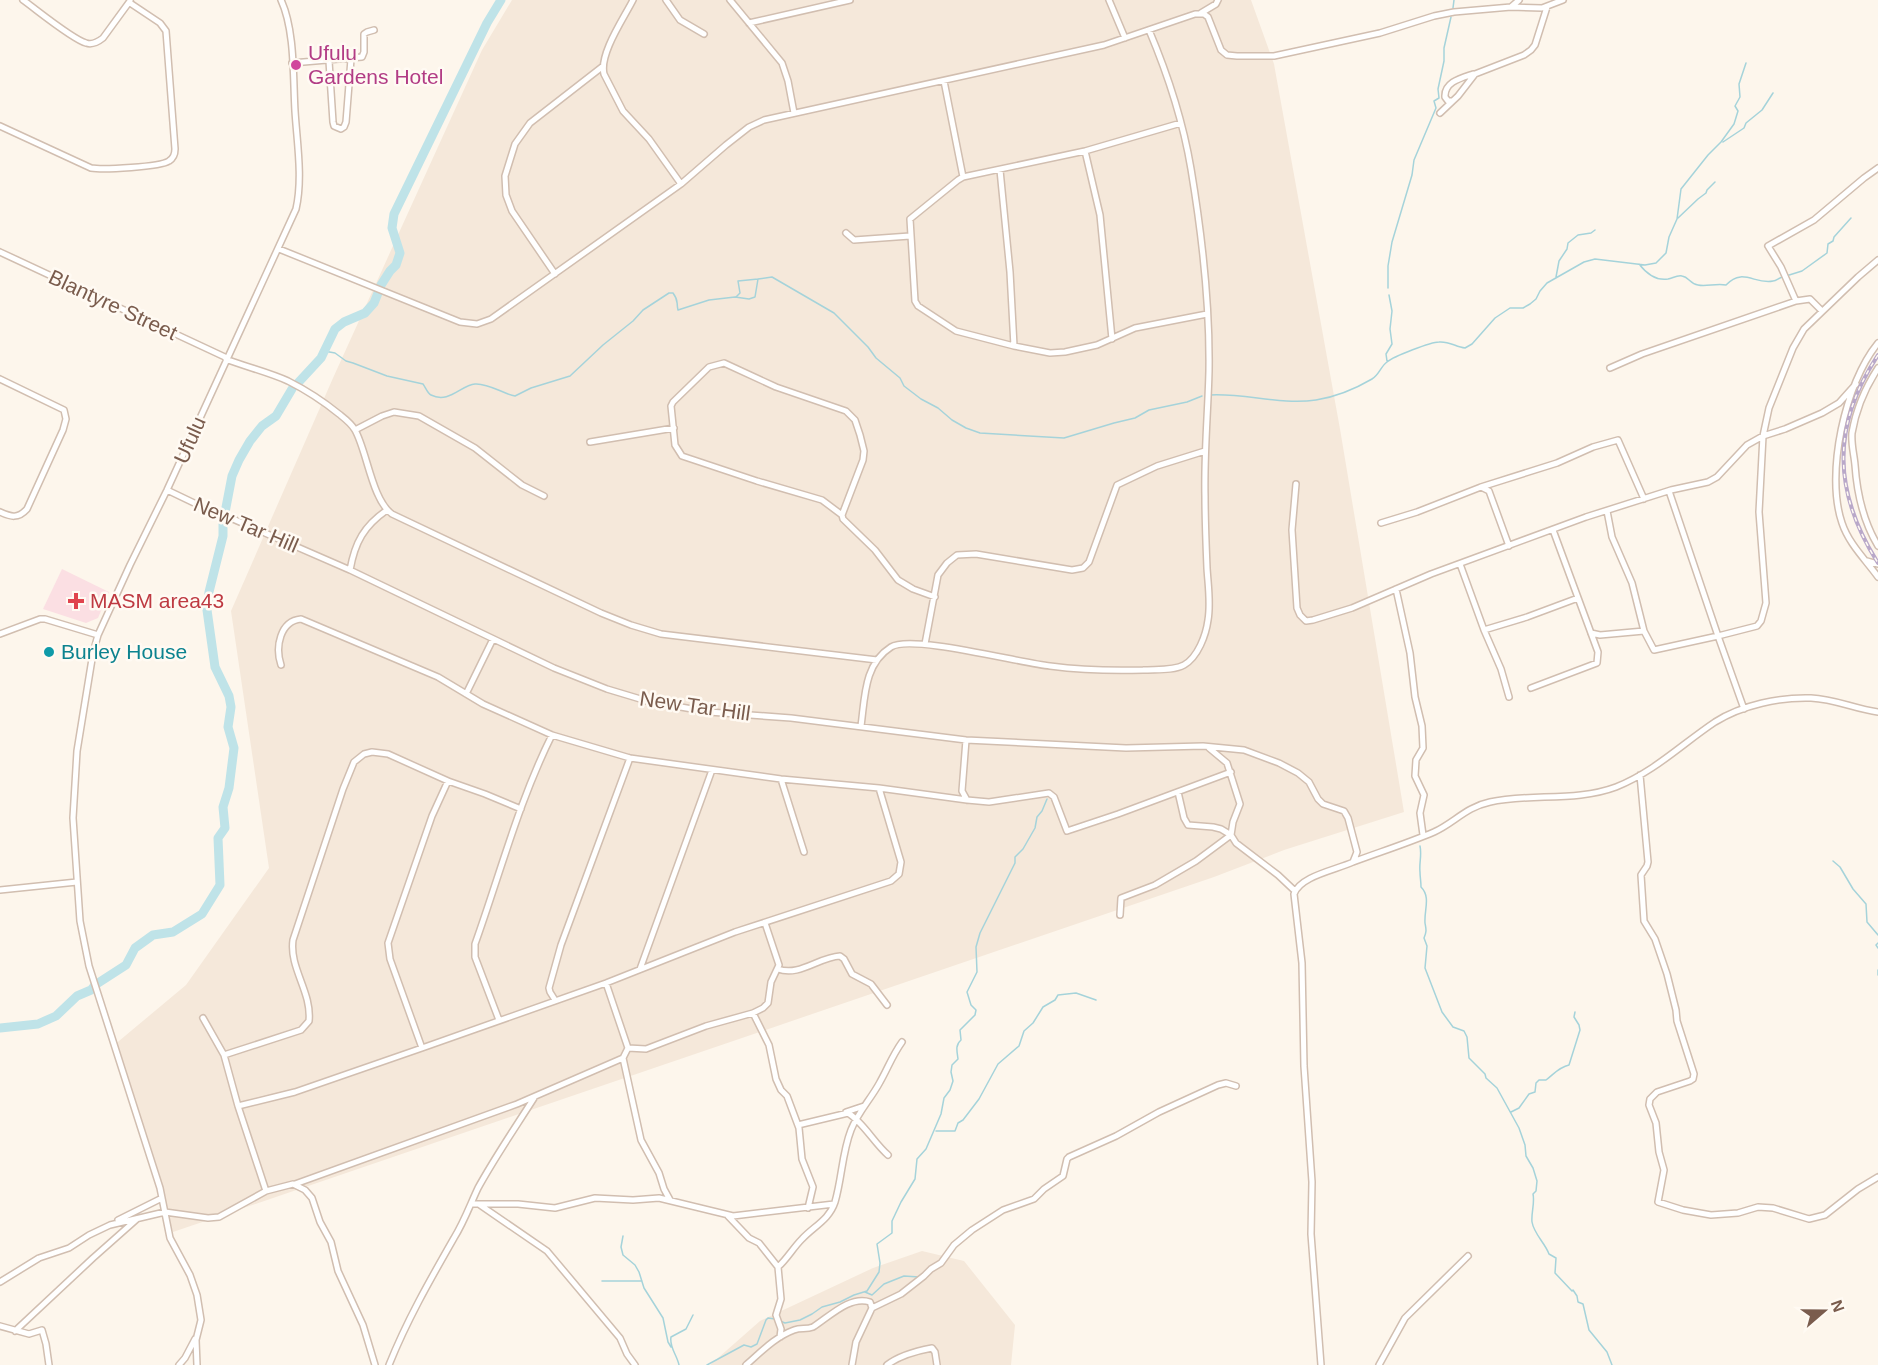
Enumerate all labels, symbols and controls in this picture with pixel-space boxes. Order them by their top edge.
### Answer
place label: Ufulu Gardens Hotel [308,41,443,88]
marker: Ufulu Gardens Hotel [289,58,303,72]
street label: Blantyre Street [45,265,181,344]
street label: Ufulu [169,413,210,467]
street label: New Tar Hill [190,492,302,557]
place label: MASM area43 [90,589,224,612]
marker: MASM area43 [67,592,85,610]
place label: Burley House [61,640,187,663]
marker: Burley House [42,645,56,659]
street label: New Tar Hill [638,686,752,725]
north arrow [1794,1281,1854,1341]
text: N [1828,1298,1848,1314]

